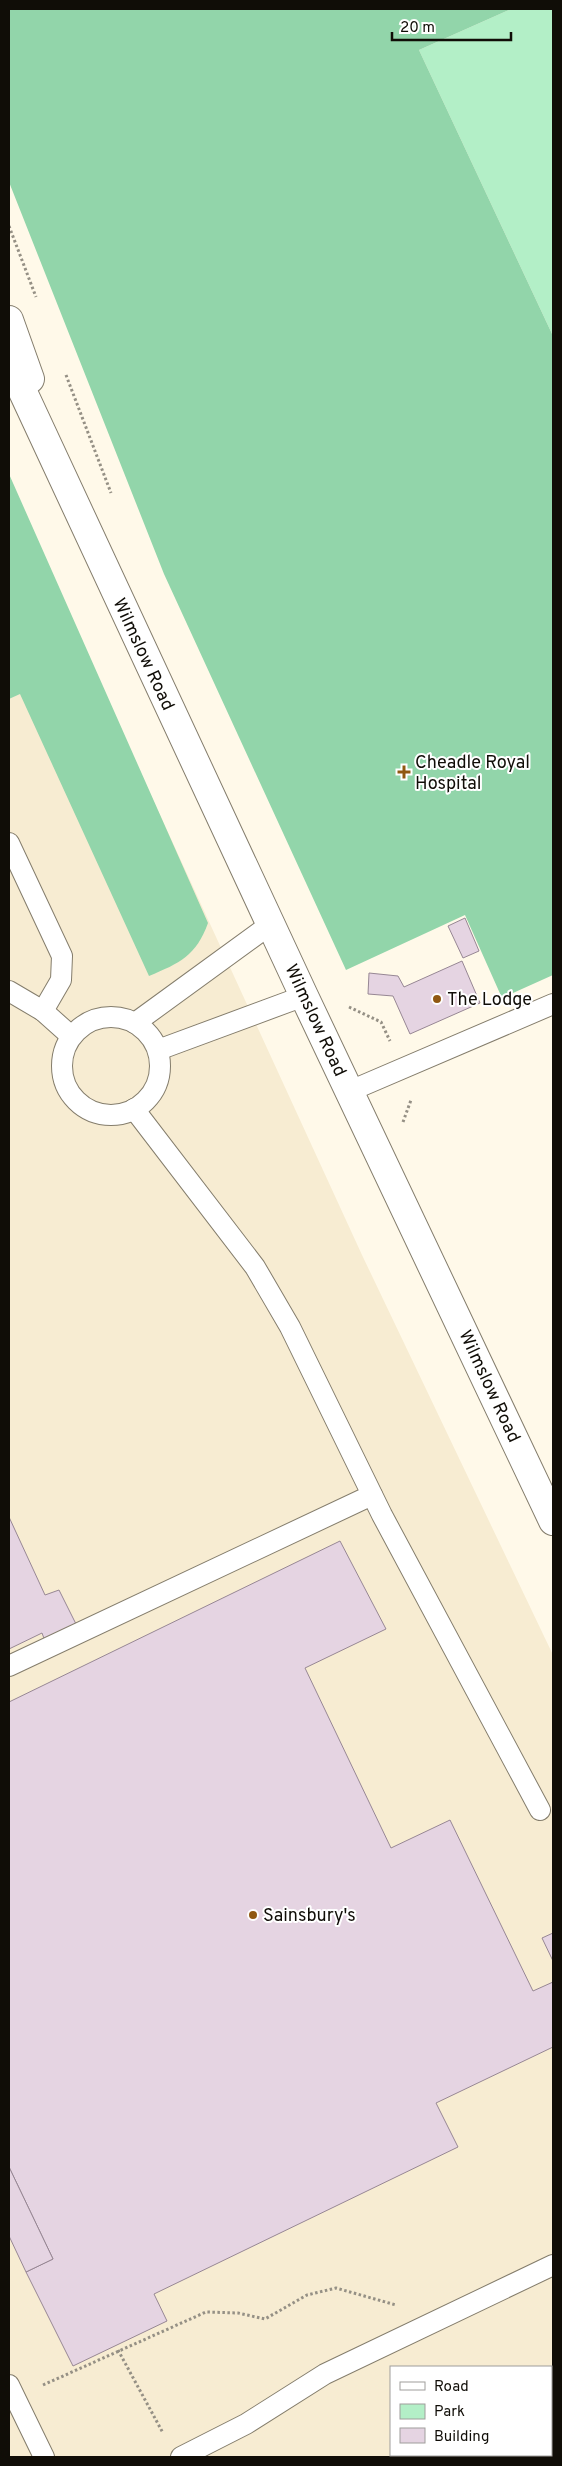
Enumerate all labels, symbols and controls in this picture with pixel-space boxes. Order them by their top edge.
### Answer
scale bar [392,10,511,42]
text: 20 m [400,19,435,38]
street label: Wilmslow Road [107,595,179,715]
place label: Cheadle Royal Hospital [415,752,530,796]
marker: Cheadle Royal Hospital [397,765,411,779]
street label: Wilmslow Road [279,961,351,1081]
place label: The Lodge [447,989,532,1012]
marker: The Lodge [431,993,443,1005]
street label: Wilmslow Road [453,1327,525,1447]
place label: Sainsbury's [263,1905,356,1928]
marker: Sainsbury's [247,1909,259,1921]
legend [390,2366,552,2456]
text: Road [434,2378,469,2397]
text: Park [434,2403,465,2422]
text: Building [434,2428,489,2447]

